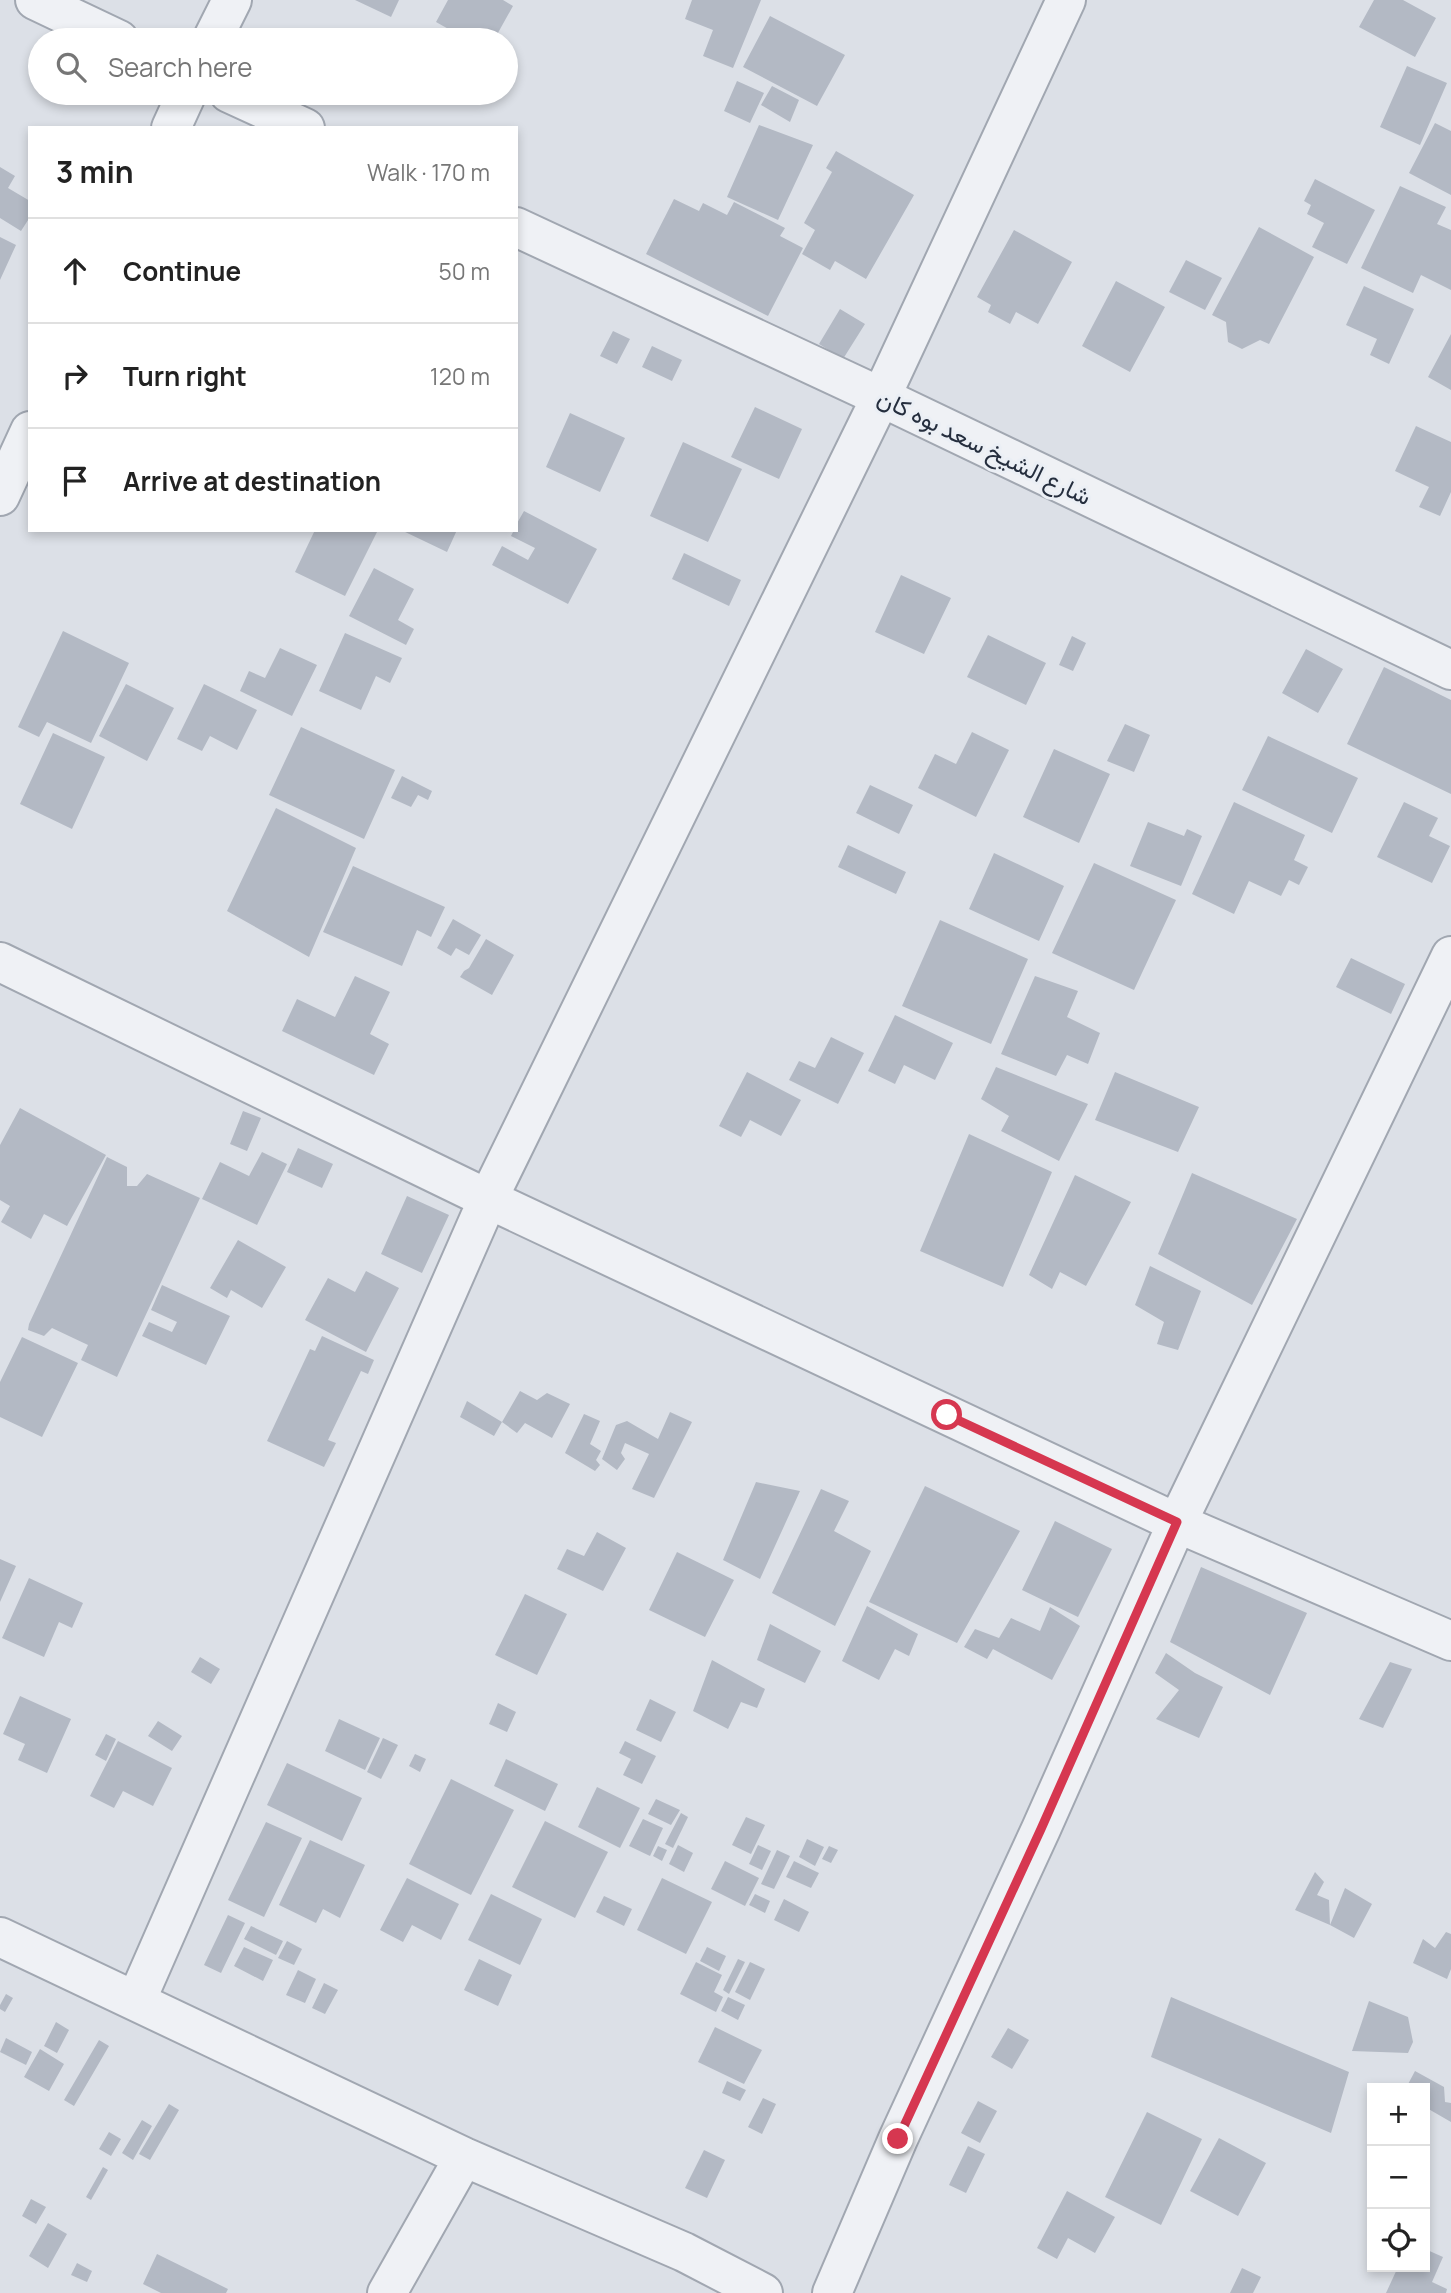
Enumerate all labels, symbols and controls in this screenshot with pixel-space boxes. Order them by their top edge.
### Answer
search box [28,28,518,105]
icon: search [52,48,90,86]
text: Search here [108,49,253,85]
text: 3 min [56,151,134,192]
text: Walk · 170 m [367,156,490,188]
icon: ahead [56,252,94,290]
text: Continue [123,253,241,289]
text: 50 m [439,255,490,287]
icon: right [56,357,94,395]
text: Turn right [123,358,247,394]
text: 120 m [430,360,490,392]
street label: شارع الشيخ سعد بوه كان [872,380,1098,514]
icon: arrive [56,462,94,500]
text: Arrive at destination [123,463,381,499]
route start [931,1399,962,1430]
map controls [1367,2083,1430,2272]
button: + [1367,2083,1430,2146]
route end [882,2123,913,2154]
button: − [1367,2146,1430,2209]
button: locate [1367,2209,1430,2272]

